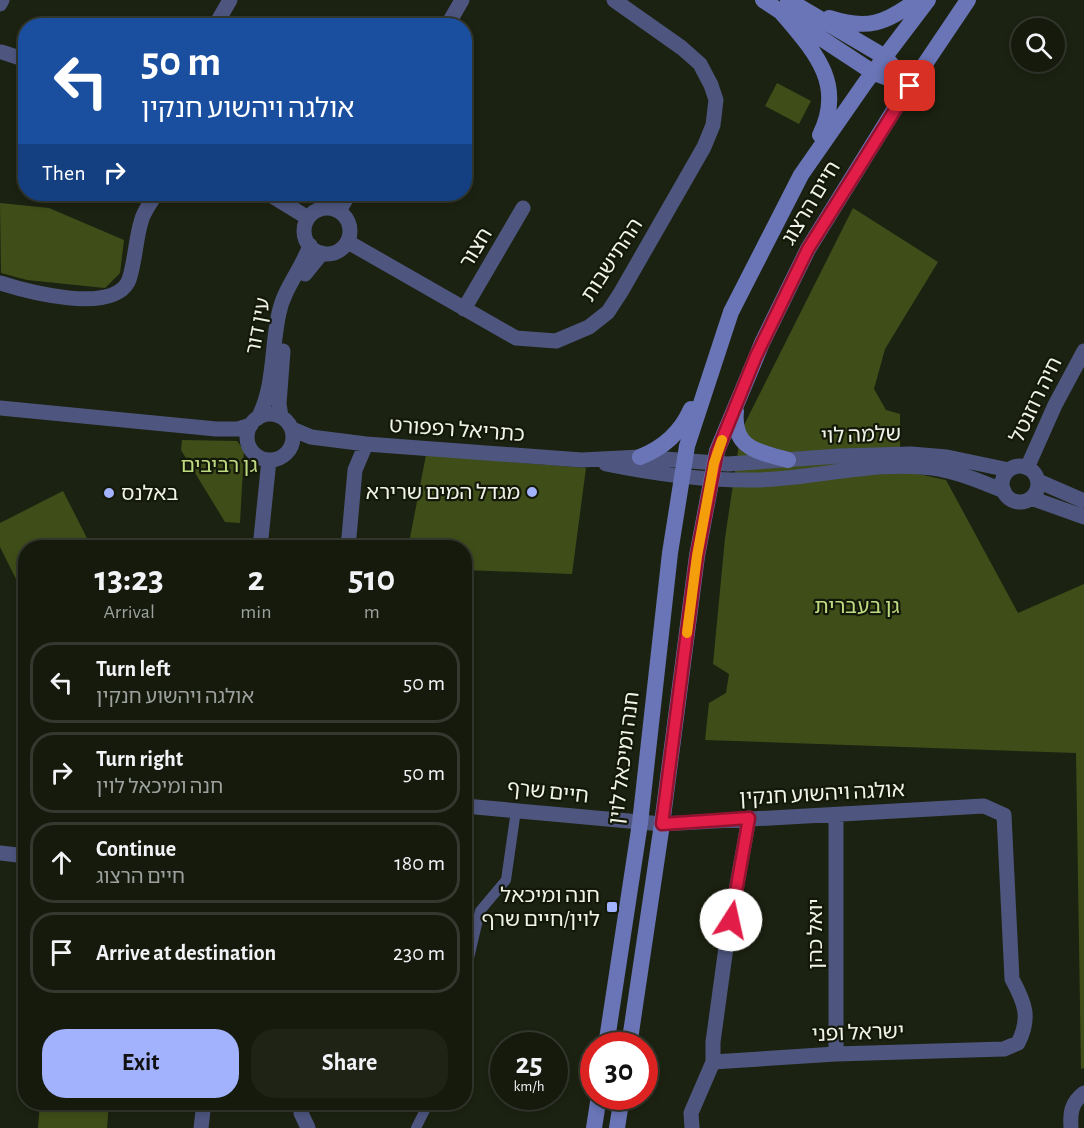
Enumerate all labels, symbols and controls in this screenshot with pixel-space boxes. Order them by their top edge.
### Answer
map controls [1011,18,1065,72]
button: search [1011,18,1065,72]
text: 50 m [141,41,221,83]
icon: left [42,42,120,120]
pin [884,60,935,111]
icon: arrive [893,69,926,102]
text: אולגה ויהשוע חנקין [141,95,354,122]
icon: right [98,156,131,189]
street label: חיים הרצוג [778,158,844,248]
text: Then [42,162,86,184]
street label: ההתישבות [578,215,646,305]
street label: חצור [456,224,496,272]
street label: עין דור [242,296,274,356]
street label: חיה רוזנטל [1006,354,1066,446]
street label: כתריאל רפפורט [389,415,525,445]
street label: שלמה לוי [821,423,901,447]
park label: גן רביבים [180,455,258,476]
place label: מגדל המים שרירא [366,482,520,503]
place label: באלנס [121,483,179,504]
marker: מגדל המים שרירא [525,485,539,499]
marker: באלנס [102,486,116,500]
text: 13:23 [95,561,164,597]
text: 2 [247,561,264,597]
text: 510 [348,561,395,597]
park label: גן בעברית [814,596,900,617]
text: Arrival [103,602,155,622]
text: min [240,602,272,622]
text: m [364,602,380,622]
text: Turn left [96,658,170,680]
icon: left [45,666,78,699]
text: 50 m [403,672,445,694]
text: אולגה ויהשוע חנקין [96,687,254,707]
street label: חנה ומיכאל לוין [605,690,643,826]
text: Turn right [96,748,183,770]
icon: right [45,756,78,789]
text: 50 m [403,762,445,784]
text: חנה ומיכאל לוין [96,777,223,797]
street label: חיים שרף [506,777,590,807]
street label: אולגה ויהשוע חנקין [739,779,905,809]
text: Continue [96,838,176,860]
icon: ahead [45,846,78,879]
text: 180 m [394,852,445,874]
text: חיים הרצוג [96,867,185,887]
place label: חנה ומיכאל לוין/חיים שרף [482,885,600,930]
position arrow [699,888,763,952]
street label: יואל כהן [805,899,826,969]
marker: חנה ומיכאל לוין/חיים שרף [605,900,619,914]
icon: arrive [45,936,78,969]
text: Arrive at destination [96,942,276,964]
text: 230 m [393,942,445,964]
street label: ישראל ופני [812,1021,904,1045]
button: Exit [42,1029,239,1098]
button: Share [251,1029,448,1098]
speed limit sign: 30 [580,1032,658,1110]
text: 25 [515,1049,543,1079]
text: km/h [514,1079,544,1094]

